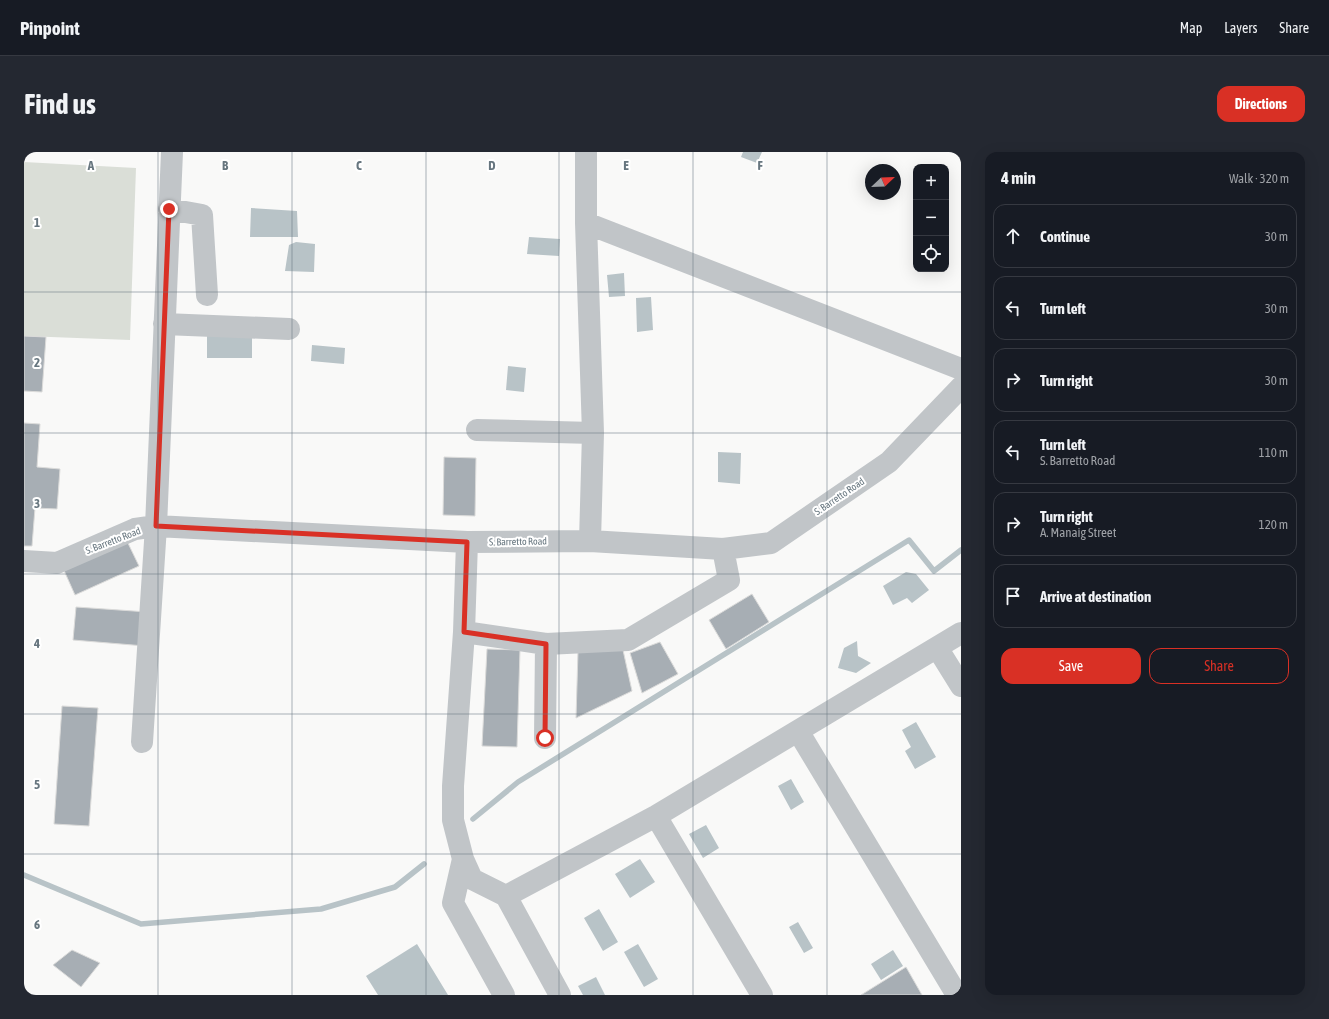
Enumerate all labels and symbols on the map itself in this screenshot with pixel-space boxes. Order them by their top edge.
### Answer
text: A [87,158,95,173]
text: B [222,158,229,173]
text: C [356,158,362,173]
text: D [488,158,496,173]
text: E [623,158,629,173]
text: F [757,158,763,173]
north arrow [865,164,901,200]
route end [160,200,178,218]
text: 1 [34,215,40,230]
text: 2 [34,355,40,370]
street label: S. Barretto Road [812,475,867,517]
text: 3 [34,496,40,511]
street label: S. Barretto Road [84,525,142,556]
street label: S. Barretto Road [489,535,547,548]
text: 4 [33,636,40,651]
route start [536,729,554,747]
text: 5 [34,777,40,792]
text: 6 [34,917,40,932]

